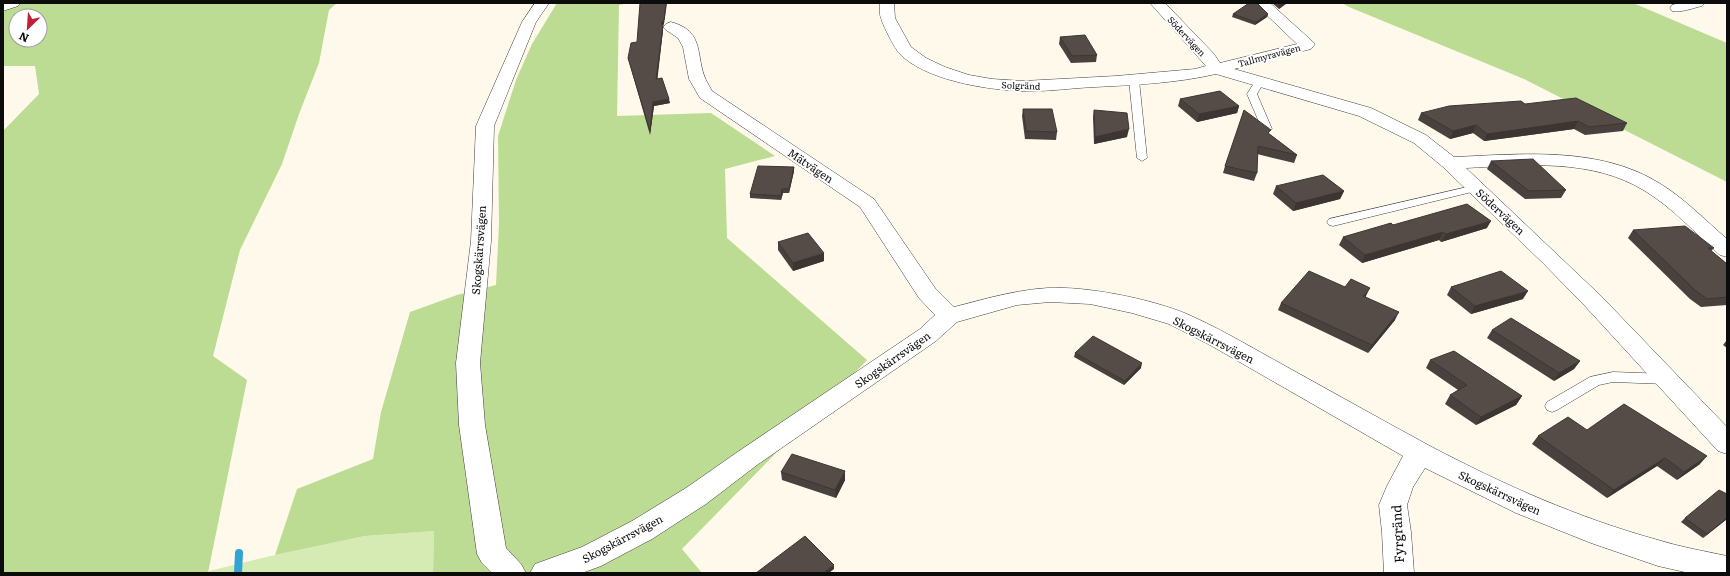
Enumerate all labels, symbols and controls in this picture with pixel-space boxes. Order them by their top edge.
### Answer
north arrow [8,8,48,48]
street label: Södervägen [1165,13,1209,59]
text: N [16,29,31,47]
street label: Tallmyravägen [1236,40,1302,70]
street label: Solgränd [1001,77,1041,93]
street label: Mätvägen [785,144,837,186]
street label: Södervägen [1473,184,1529,238]
street label: Skogskärrsvägen [467,205,489,295]
street label: Skogskärrsvägen [1171,312,1257,366]
street label: Skogskärrsvägen [851,327,933,391]
street label: Skogskärrsvägen [1456,466,1544,518]
street label: Fyrgränd [1386,504,1408,564]
street label: Skogskärrsvägen [579,510,665,566]

